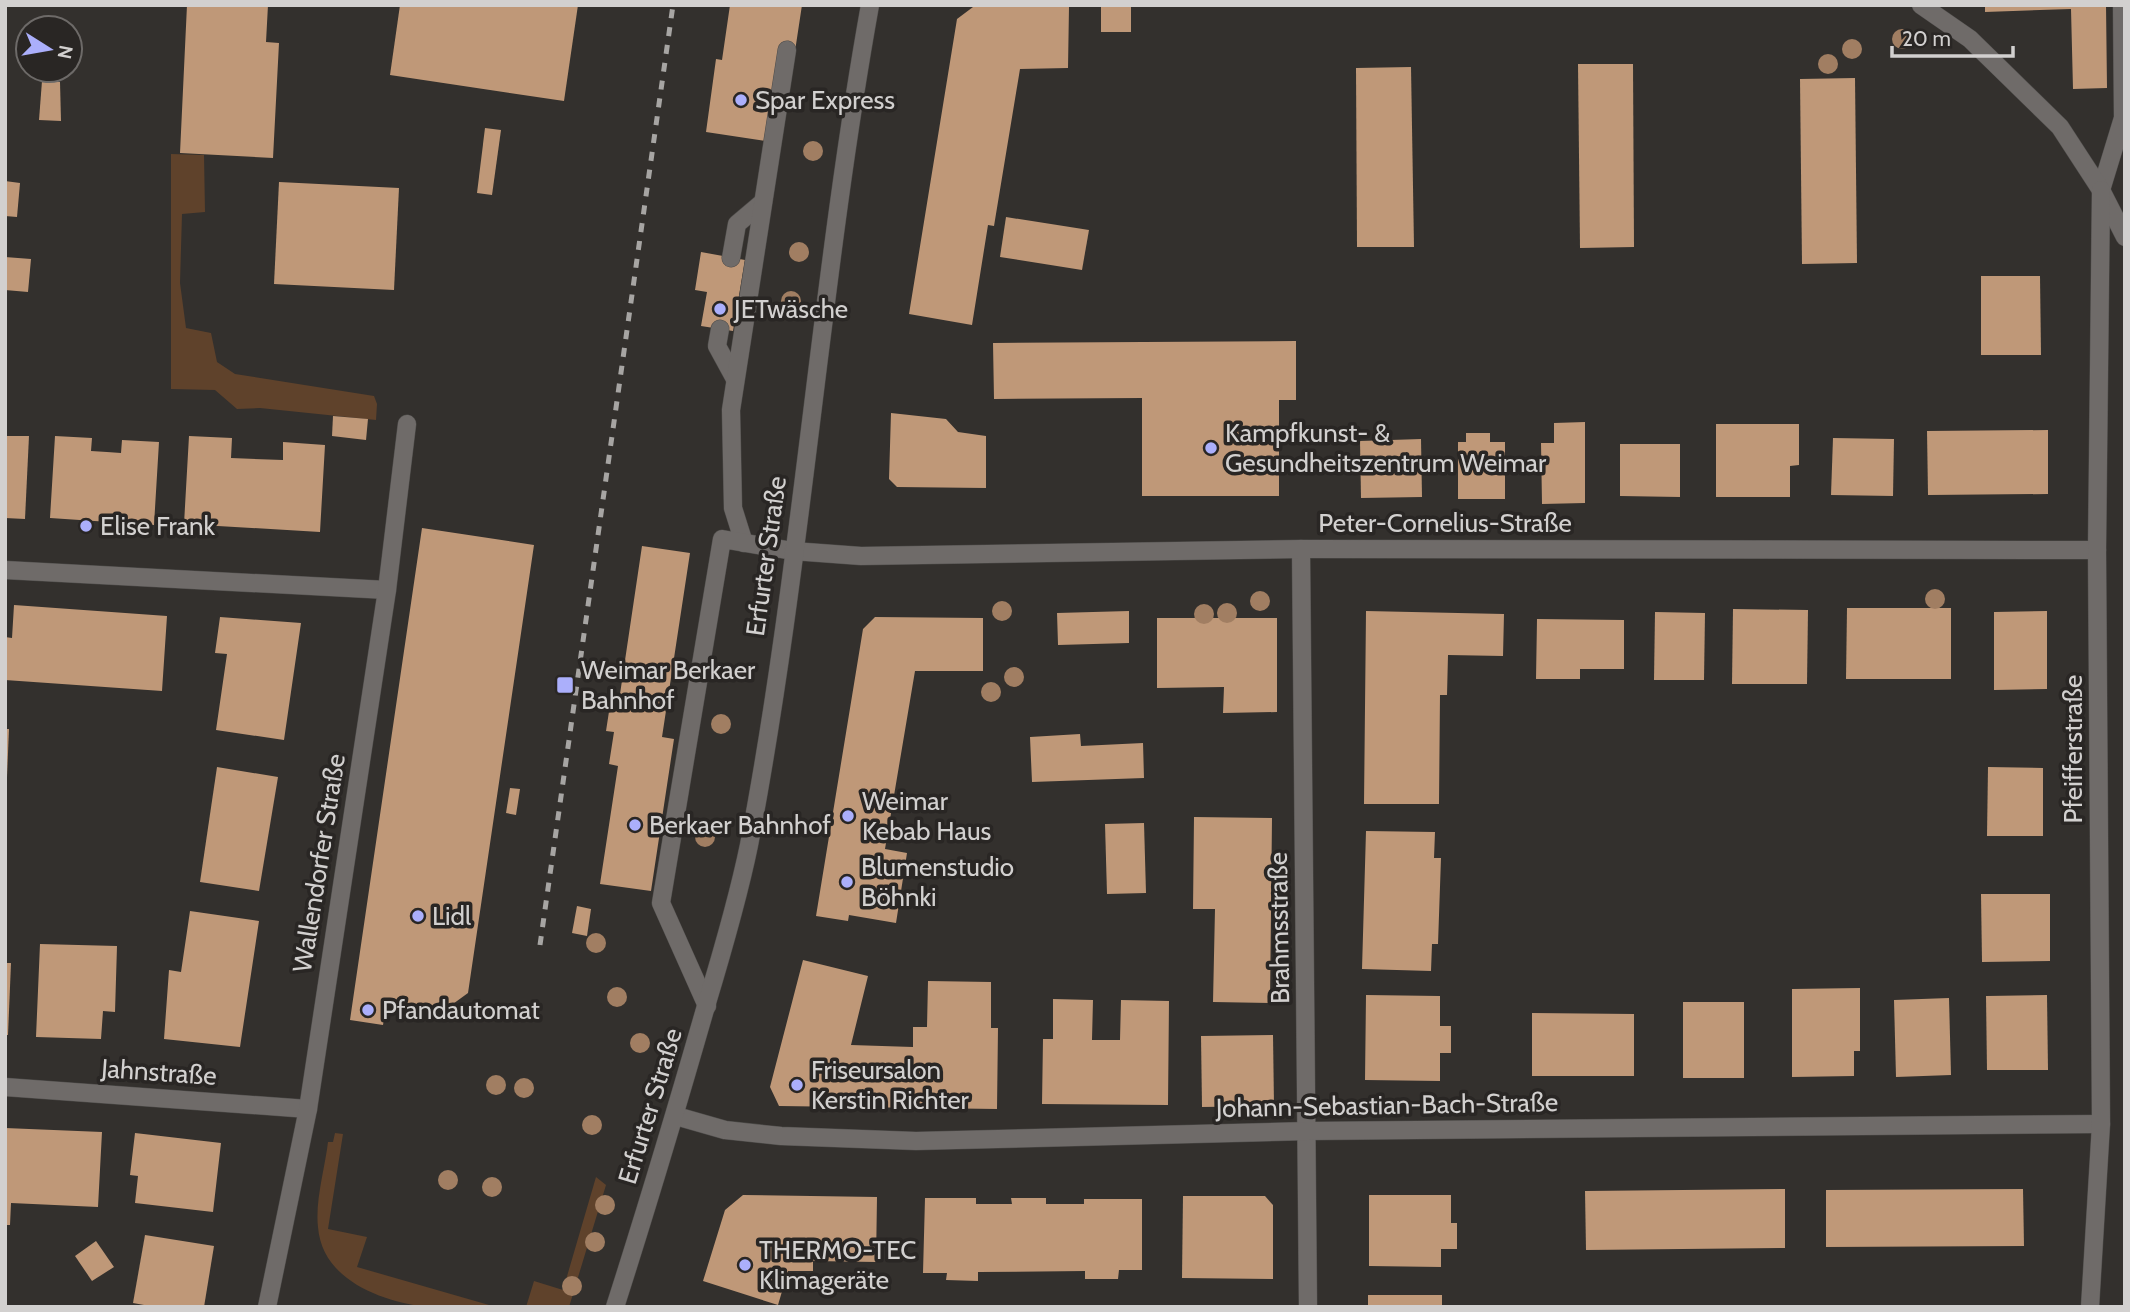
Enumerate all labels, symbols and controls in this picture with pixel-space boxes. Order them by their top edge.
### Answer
north arrow [14,14,84,84]
scale bar [1892,14,2013,58]
text: 20 m [1902,26,1951,51]
text: N [53,43,78,61]
place label: Spar Express [755,84,895,116]
marker: Spar Express [733,92,749,108]
place label: JETwäsche [733,293,848,325]
marker: JETwäsche [712,301,728,317]
place label: Kampfkunst- & Gesundheitszentrum Weimar [1225,417,1547,479]
marker: Kampfkunst- & Gesundheitszentrum Weimar [1203,440,1219,456]
street label: Erfurter Straße [739,474,793,638]
street label: Peter-Cornelius-Straße [1318,507,1572,539]
place label: Elise Frank [100,510,215,542]
marker: Elise Frank [78,518,94,534]
place label: Weimar Berkaer Bahnhof [581,654,756,716]
marker: Weimar Berkaer Bahnhof [555,675,575,695]
street label: Pfeifferstraße [2057,675,2089,823]
street label: Wallendorfer Straße [286,751,352,975]
place label: Weimar Kebab Haus [862,785,992,847]
marker: Weimar Kebab Haus [840,808,856,824]
place label: Berkaer Bahnhof [649,809,831,841]
marker: Berkaer Bahnhof [627,817,643,833]
place label: Blumenstudio Böhnki [861,851,1014,913]
street label: Brahmsstraße [1262,852,1296,1004]
marker: Blumenstudio Böhnki [839,874,855,890]
place label: Lidl [432,900,471,932]
marker: Lidl [410,908,426,924]
place label: Pfandautomat [382,994,540,1026]
marker: Pfandautomat [360,1002,376,1018]
street label: Erfurter Straße [611,1024,689,1188]
street label: Jahnstraße [99,1052,218,1092]
place label: Friseursalon Kerstin Richter [811,1054,969,1116]
marker: Friseursalon Kerstin Richter [789,1077,805,1093]
street label: Johann-Sebastian-Bach-Straße [1215,1086,1558,1124]
place label: THERMO-TEC Klimageräte [759,1234,916,1296]
marker: THERMO-TEC Klimageräte [737,1257,753,1273]

